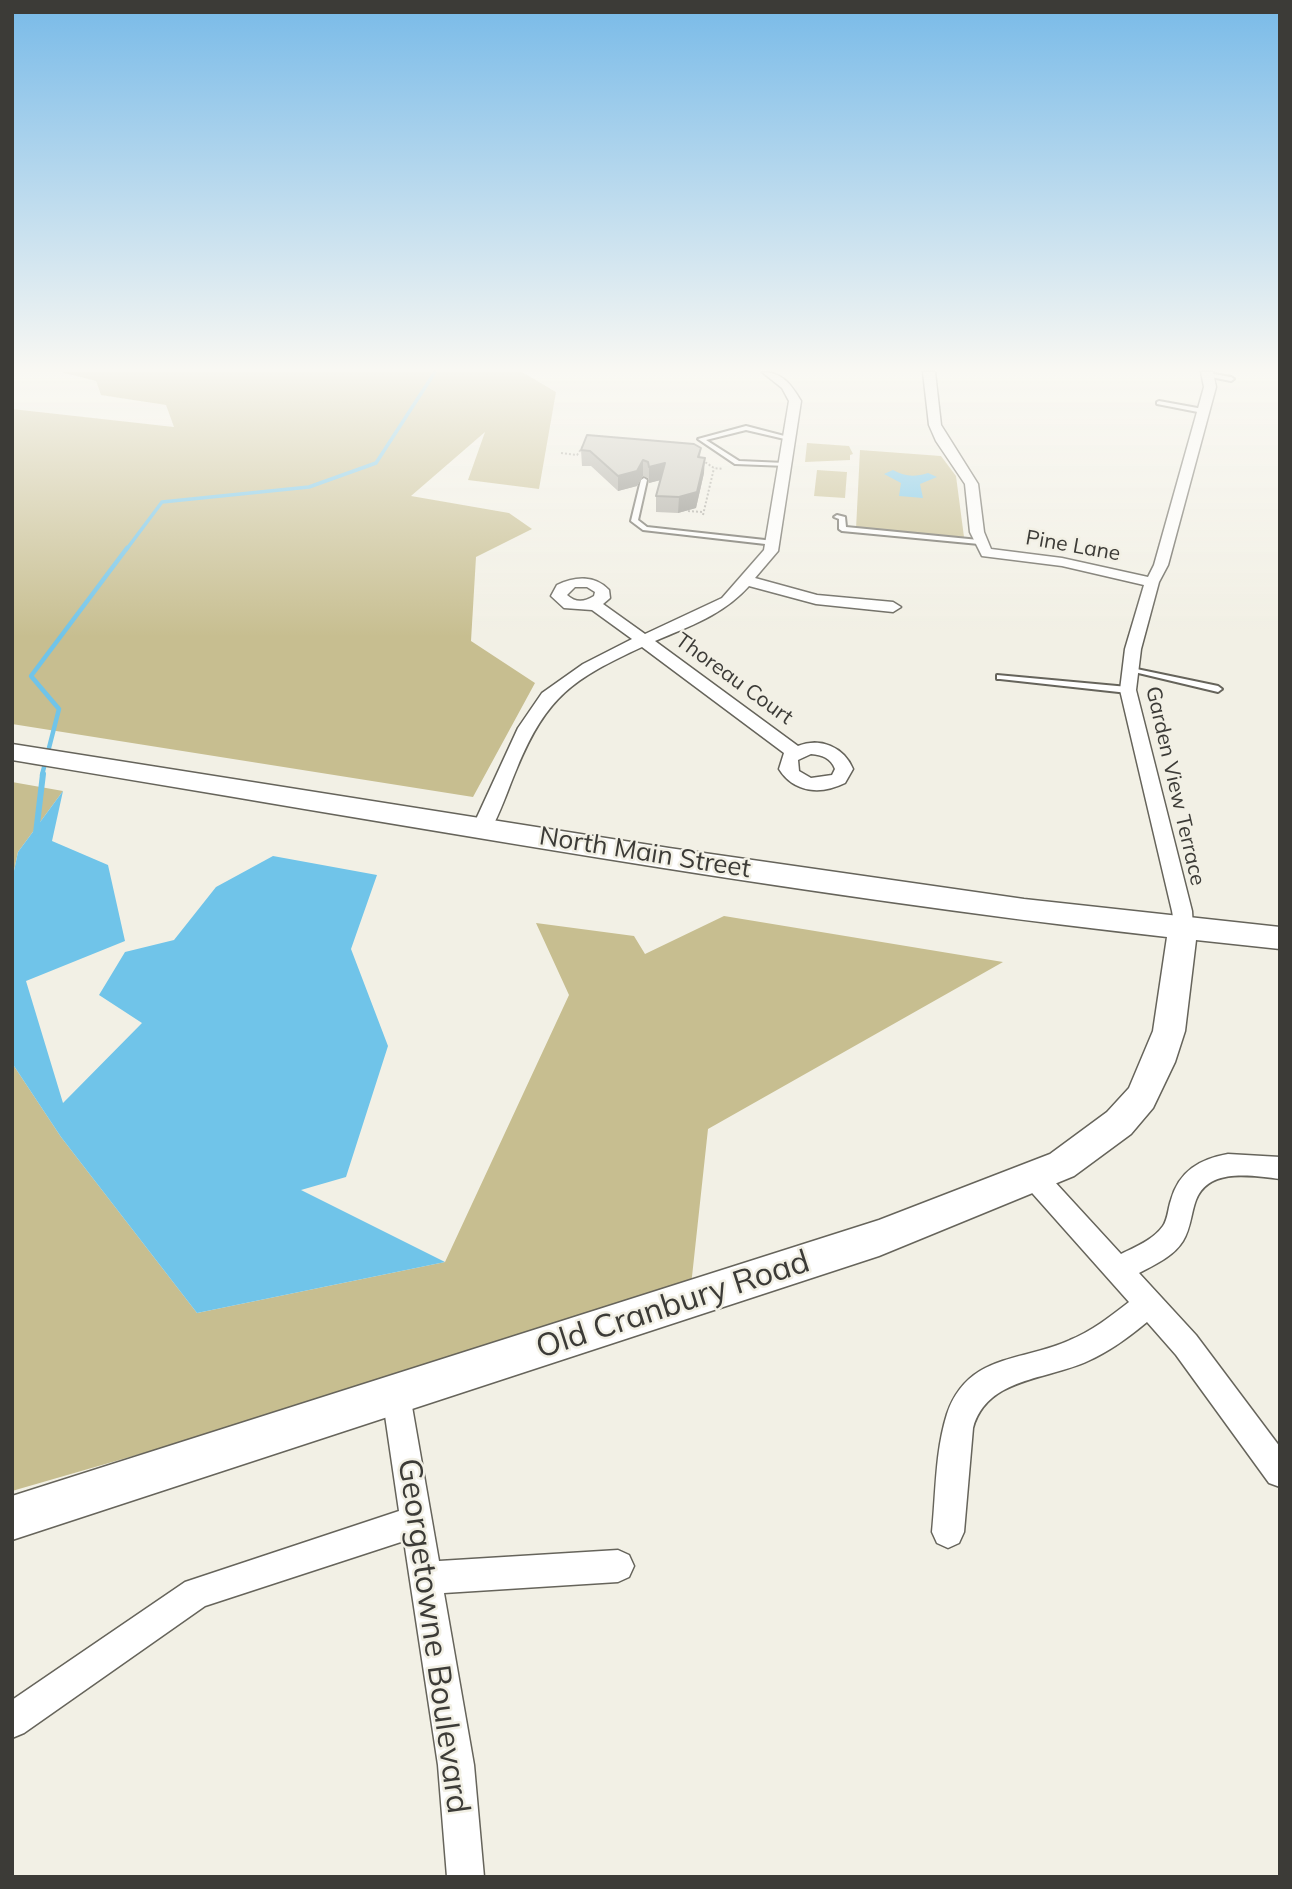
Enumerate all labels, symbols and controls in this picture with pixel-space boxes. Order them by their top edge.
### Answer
street label: Pine Lane [1024,525,1122,567]
street label: Thoreau Court [670,628,798,730]
street label: Garden View Terrace [1140,684,1210,888]
street label: North Main Street [537,821,753,885]
street label: Old Cranbury Road [531,1243,815,1367]
street label: Georgetowne Boulevard [389,1456,477,1816]

